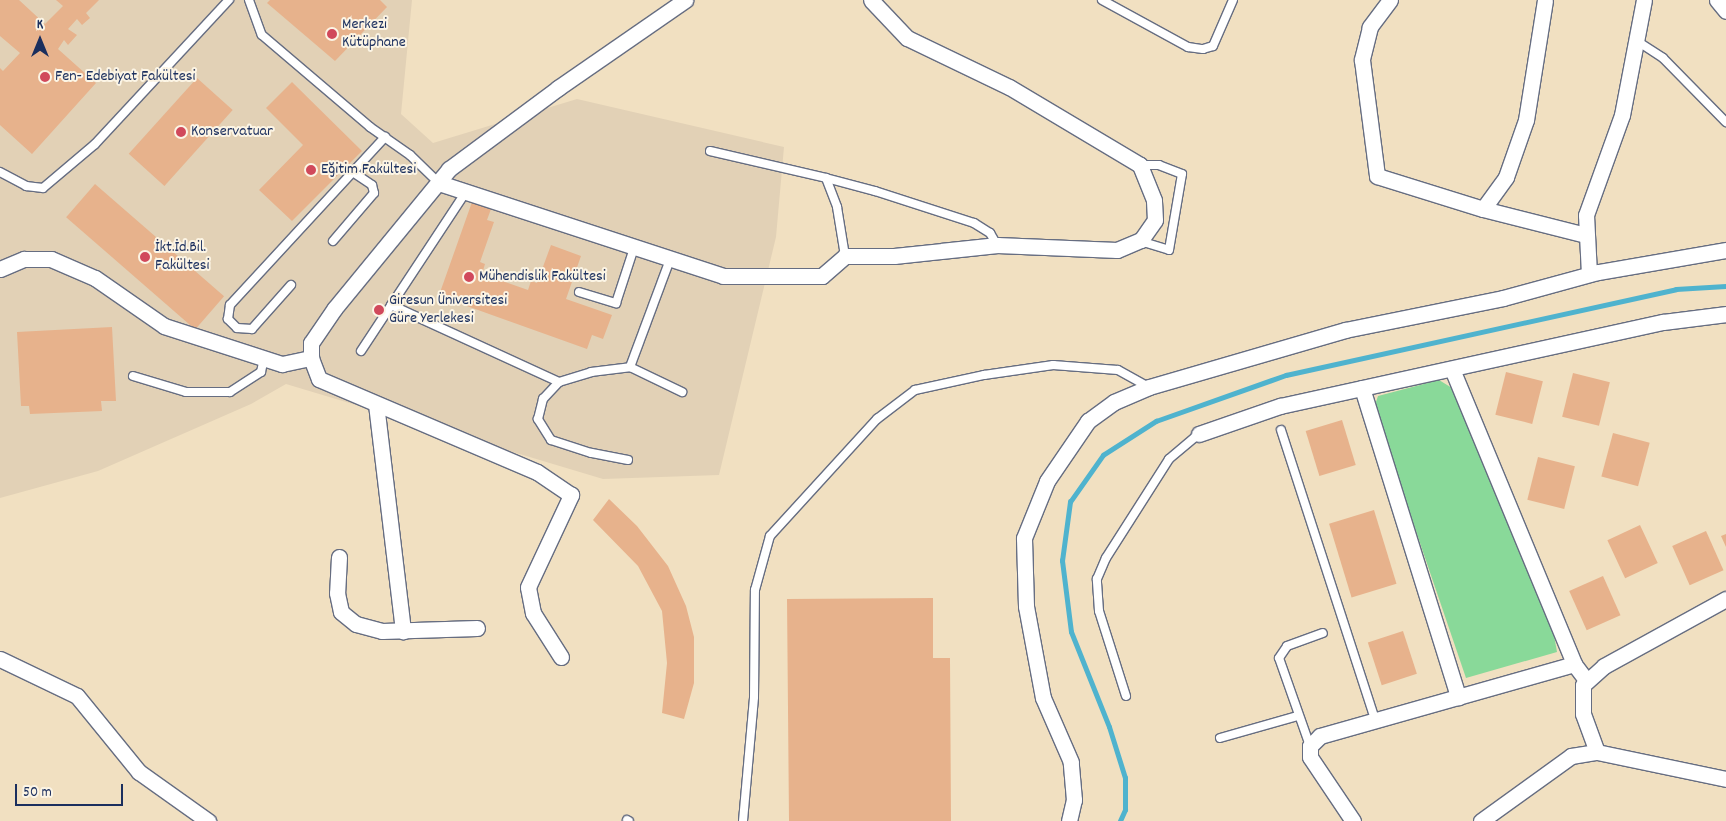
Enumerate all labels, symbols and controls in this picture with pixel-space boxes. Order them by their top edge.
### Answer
north arrow [15,15,65,65]
text: K [37,15,43,35]
place label: Merkezi Kütüphane [342,15,406,53]
marker: Merkezi Kütüphane [326,28,338,40]
place label: Fen- Edebiyat Fakültesi [55,67,195,87]
marker: Fen- Edebiyat Fakültesi [39,71,51,83]
place label: Konservatuar [191,122,273,142]
marker: Konservatuar [175,126,187,138]
place label: Eğitim Fakültesi [321,160,416,180]
marker: Eğitim Fakültesi [305,164,317,176]
place label: İkt.İd.Bil. Fakültesi [155,238,210,276]
marker: İkt.İd.Bil. Fakültesi [139,251,151,263]
place label: Mühendislik Fakültesi [479,267,606,287]
marker: Mühendislik Fakültesi [463,271,475,283]
place label: Giresun Üniversitesi Güre Yerlekesi [389,291,507,329]
marker: Giresun Üniversitesi Güre Yerlekesi [373,304,385,316]
scale bar [18,774,125,806]
text: 50 m [23,782,52,804]

